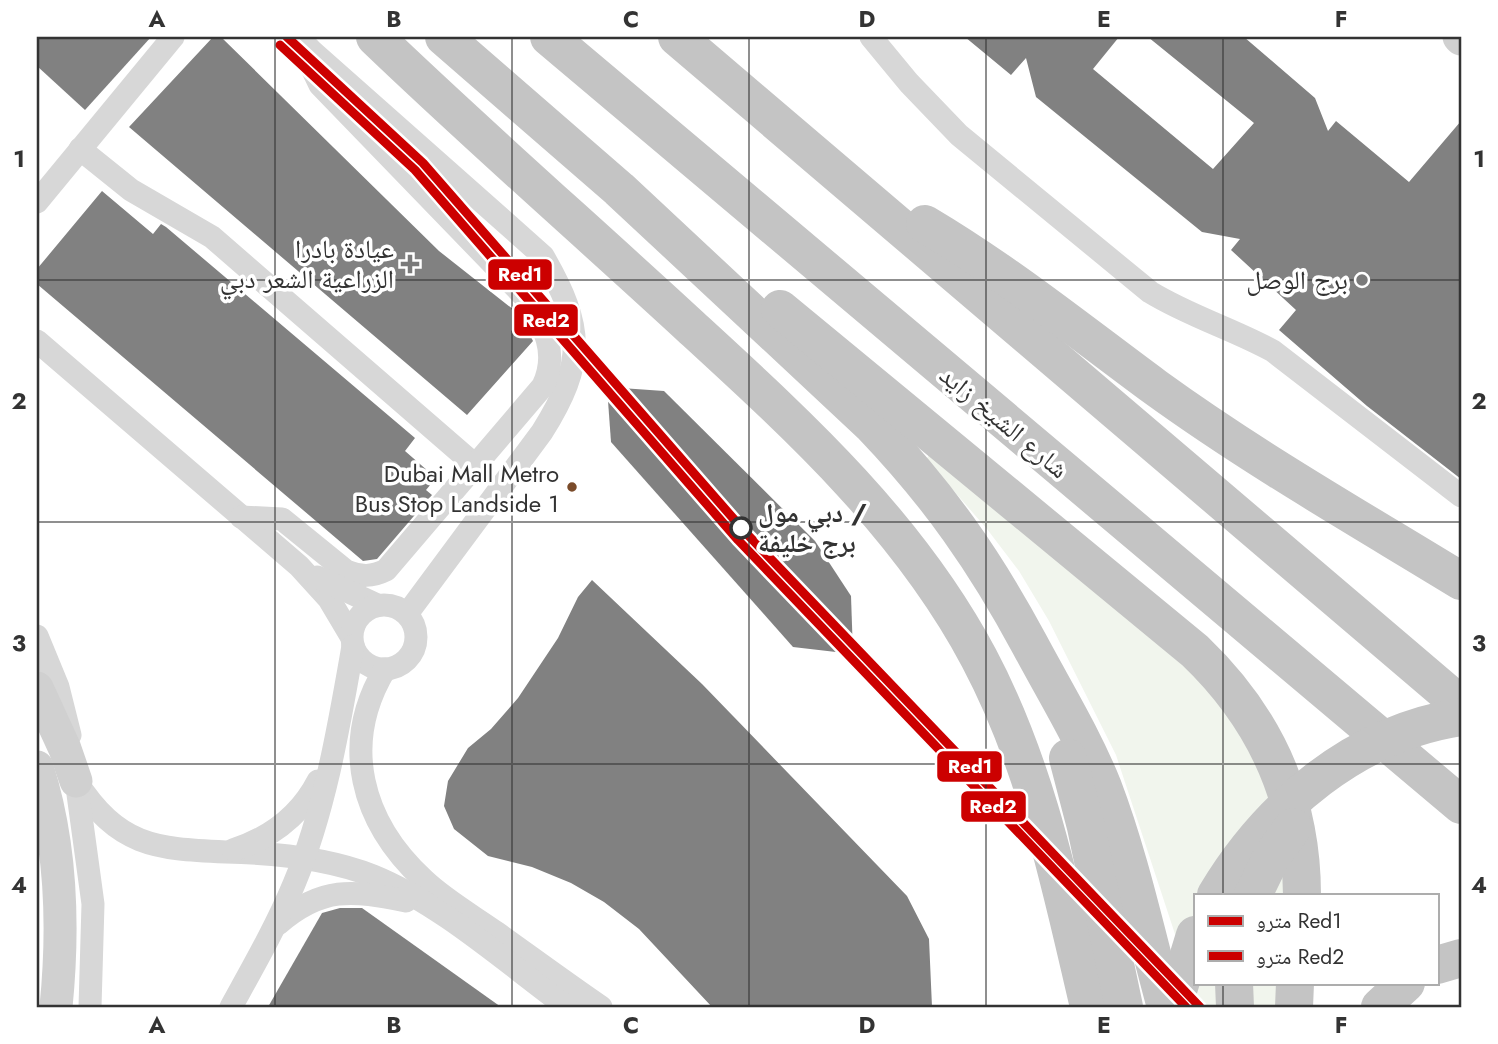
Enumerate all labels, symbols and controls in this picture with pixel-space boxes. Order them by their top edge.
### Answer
text: A [148,2,166,36]
text: B [386,2,402,36]
text: C [623,2,639,36]
text: D [859,2,876,36]
text: E [1097,2,1111,36]
text: F [1335,2,1347,36]
text: 1 [13,142,25,176]
text: 1 [1473,142,1485,176]
place label: عيادة بادرا الزراعية الشعر دبي [220,230,394,300]
marker: عيادة بادرا الزراعية الشعر دبي [400,254,420,274]
line badge: Red1 [487,258,553,291]
text: Red1 [498,261,542,288]
place label: برج الوصل [1246,261,1348,299]
marker: برج الوصل [1354,272,1370,288]
line badge: Red2 [513,303,579,337]
text: Red2 [522,307,570,334]
street label: شارع الشيخ زايد [931,357,1077,487]
text: 2 [11,384,27,418]
text: 2 [1471,384,1487,418]
place label: Dubai Mall Metro Bus Stop Landside 1 [355,456,559,521]
marker: Dubai Mall Metro Bus Stop Landside 1 [565,480,579,494]
place label: دبي مول / برج خليفة [758,494,867,562]
marker: دبي مول / برج خليفة [730,517,752,539]
text: 3 [12,626,26,660]
text: 3 [1472,626,1486,660]
line badge: Red1 [936,750,1003,783]
text: Red1 [948,753,992,780]
line badge: Red2 [960,790,1027,823]
text: Red2 [969,793,1017,820]
text: 4 [11,868,27,902]
text: 4 [1471,868,1487,902]
legend [1194,894,1438,984]
text: مترو Red1 [1256,906,1342,936]
text: مترو Red2 [1256,942,1344,972]
text: A [148,1008,166,1042]
text: B [386,1008,402,1042]
text: C [623,1008,639,1042]
text: D [859,1008,876,1042]
text: E [1097,1008,1111,1042]
text: F [1335,1008,1347,1042]

